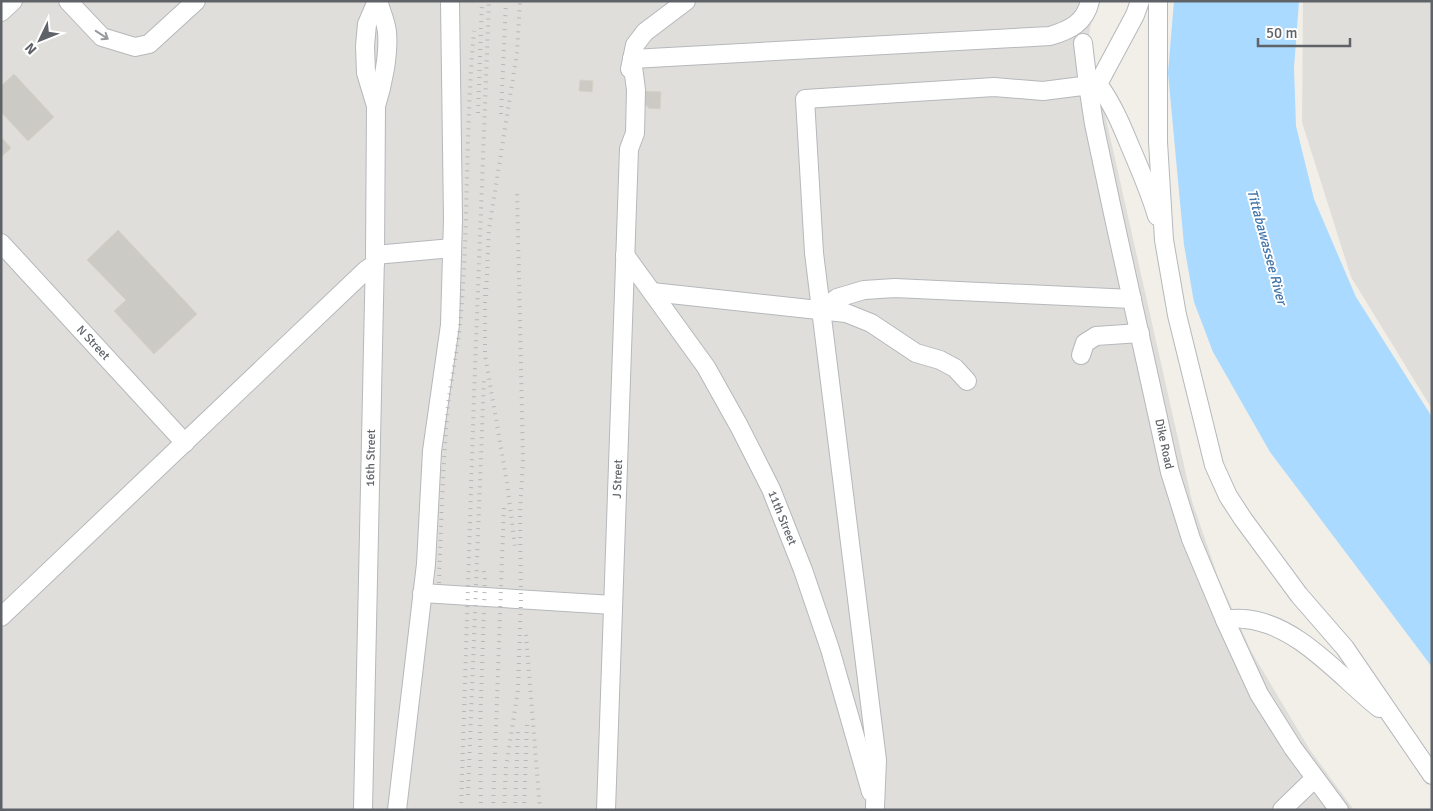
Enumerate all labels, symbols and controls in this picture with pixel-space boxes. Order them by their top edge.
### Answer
north arrow [15,15,65,65]
scale bar [1258,15,1350,47]
text: 50 m [1266,24,1297,42]
one-way arrow [95,30,109,40]
text: N [21,39,40,58]
water label: Tittabawassee River [1243,187,1291,308]
street label: N Street [73,323,113,363]
street label: Dike Road [1151,417,1177,471]
street label: 16th Street [363,429,379,487]
street label: J Street [610,459,626,499]
street label: 11th Street [764,488,800,548]

